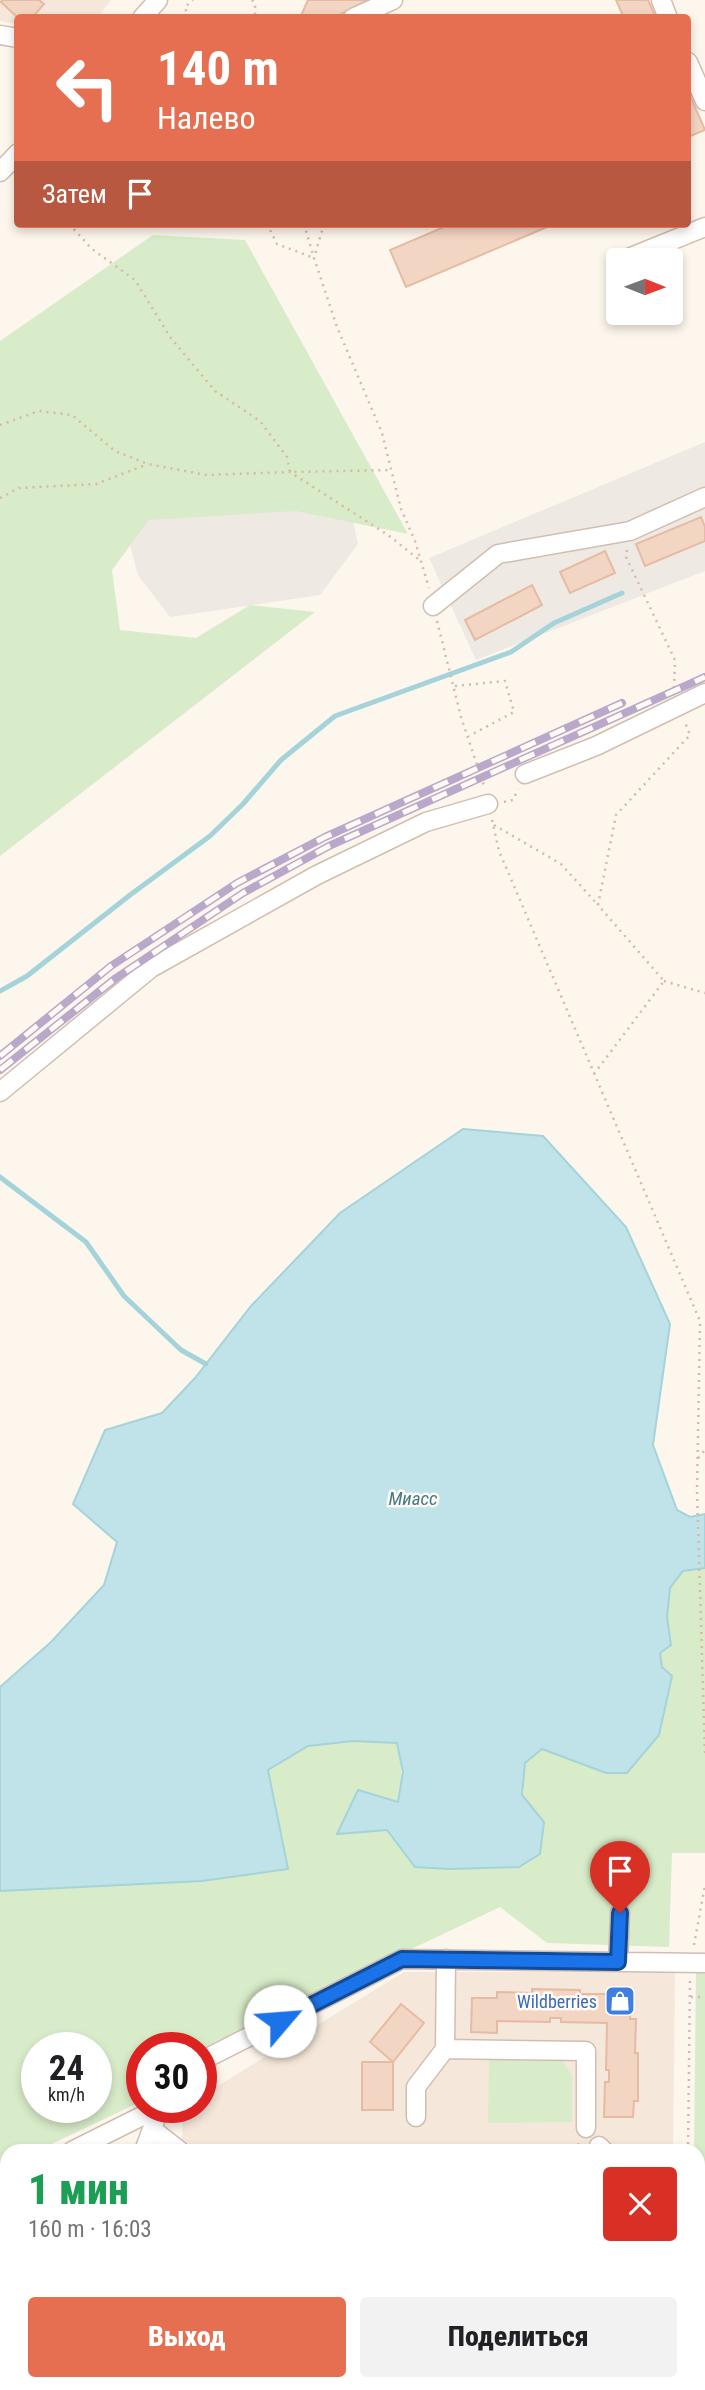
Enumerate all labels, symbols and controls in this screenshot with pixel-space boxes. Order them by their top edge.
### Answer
text: 140 m [157,40,279,97]
icon: left [42,42,133,133]
text: Налево [157,99,256,137]
icon: arrive [121,175,159,213]
text: Затем [42,179,107,209]
north arrow [606,248,682,326]
map controls [606,248,683,325]
water label: Миасс [388,1487,438,1510]
pin [590,1841,650,1913]
icon: arrive [601,1852,639,1890]
position arrow [243,1984,317,2058]
shop icon: Wildberries [603,1984,637,2018]
place label: Wildberries [517,1991,597,2012]
speed limit sign: 30 [126,2032,217,2123]
text: 24 [49,2048,84,2089]
text: km/h [48,2084,85,2105]
text: 1 мин [28,2165,129,2214]
button: close [603,2167,677,2241]
text: 160 m · 16:03 [28,2216,152,2243]
button: Выход [28,2297,346,2377]
button: Поделиться [360,2297,677,2377]

